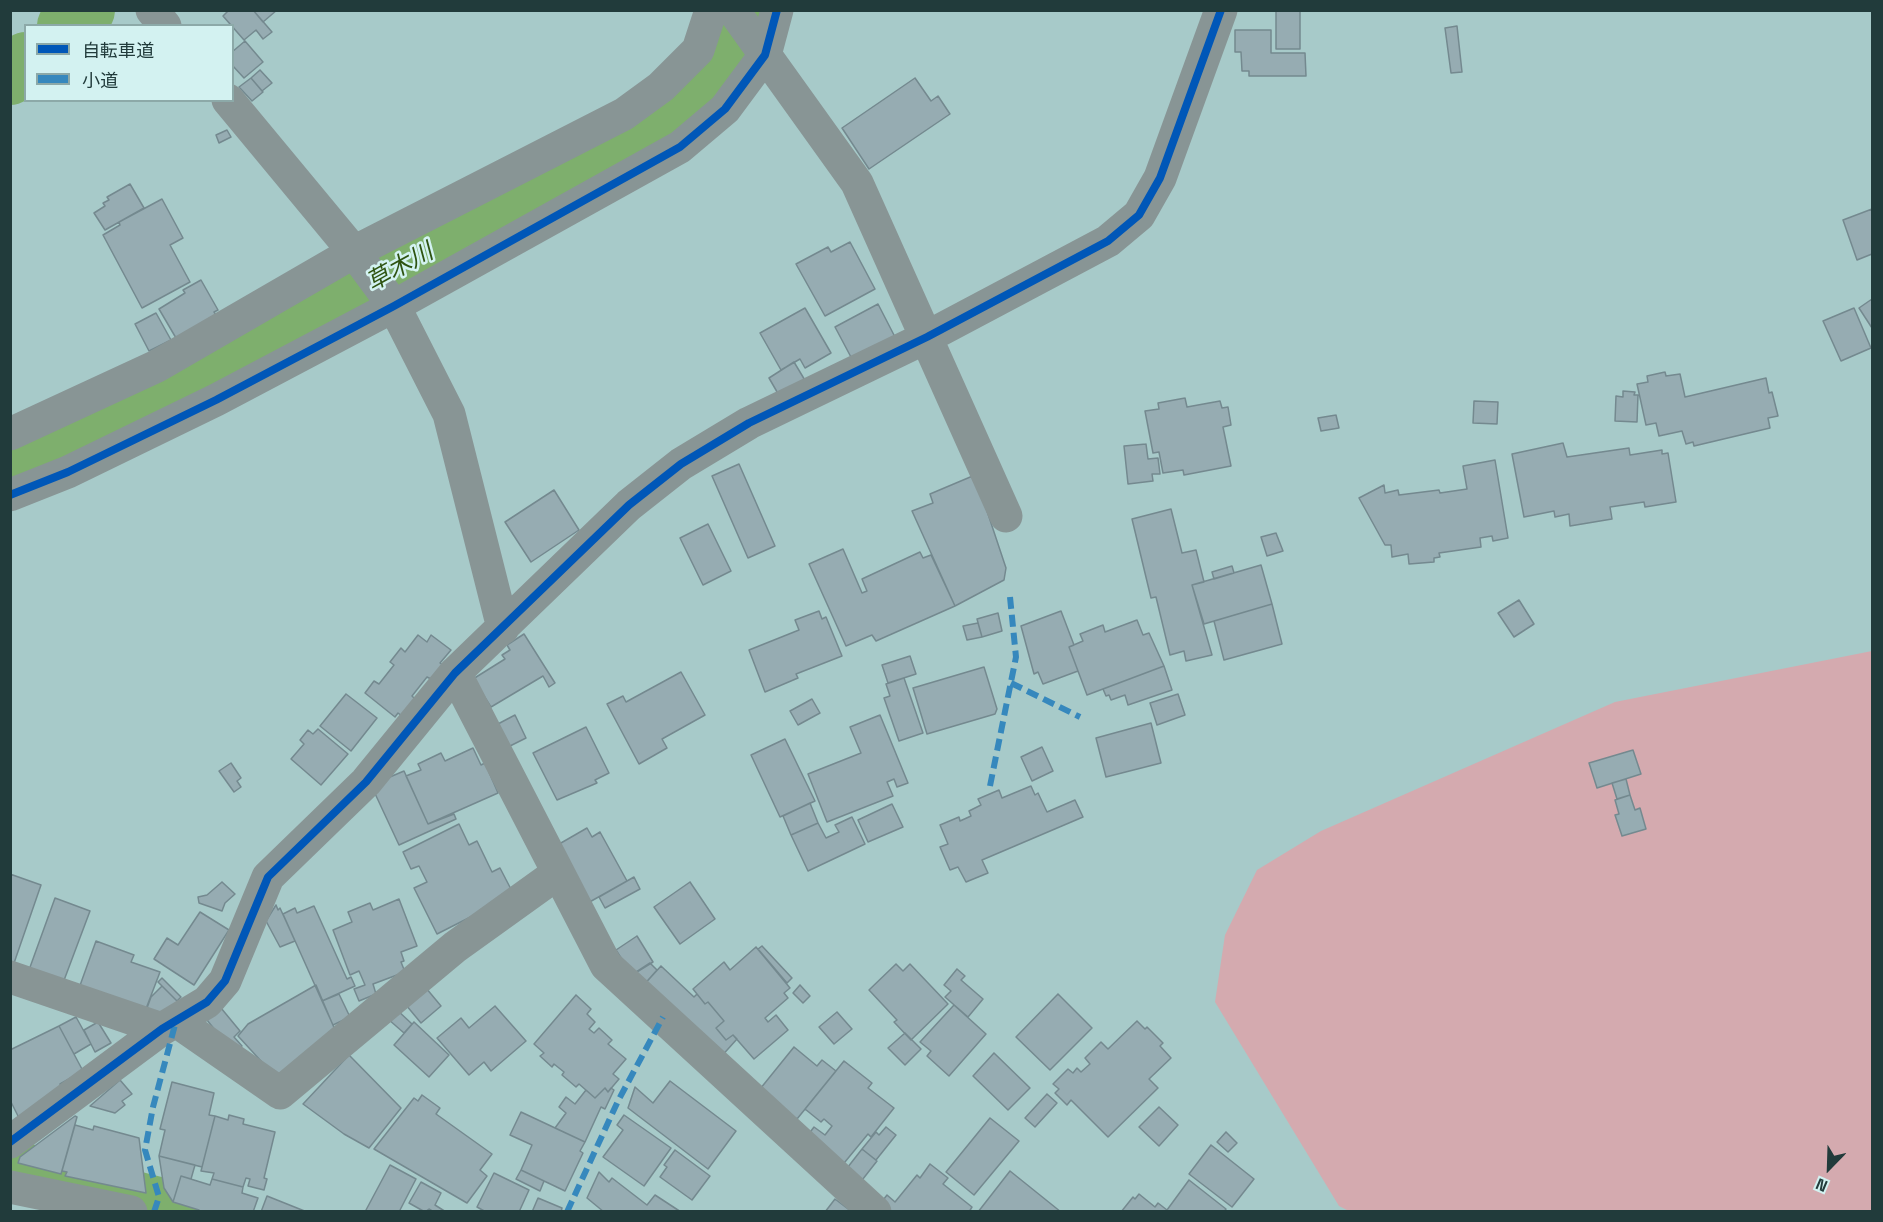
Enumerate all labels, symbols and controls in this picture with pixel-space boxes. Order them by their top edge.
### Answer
legend [24,24,234,102]
text: 自転車道 [82,39,154,62]
text: 小道 [82,69,118,92]
water label: 草木川 [362,238,438,298]
north arrow [1799,1138,1859,1198]
text: N [1813,1173,1831,1197]

